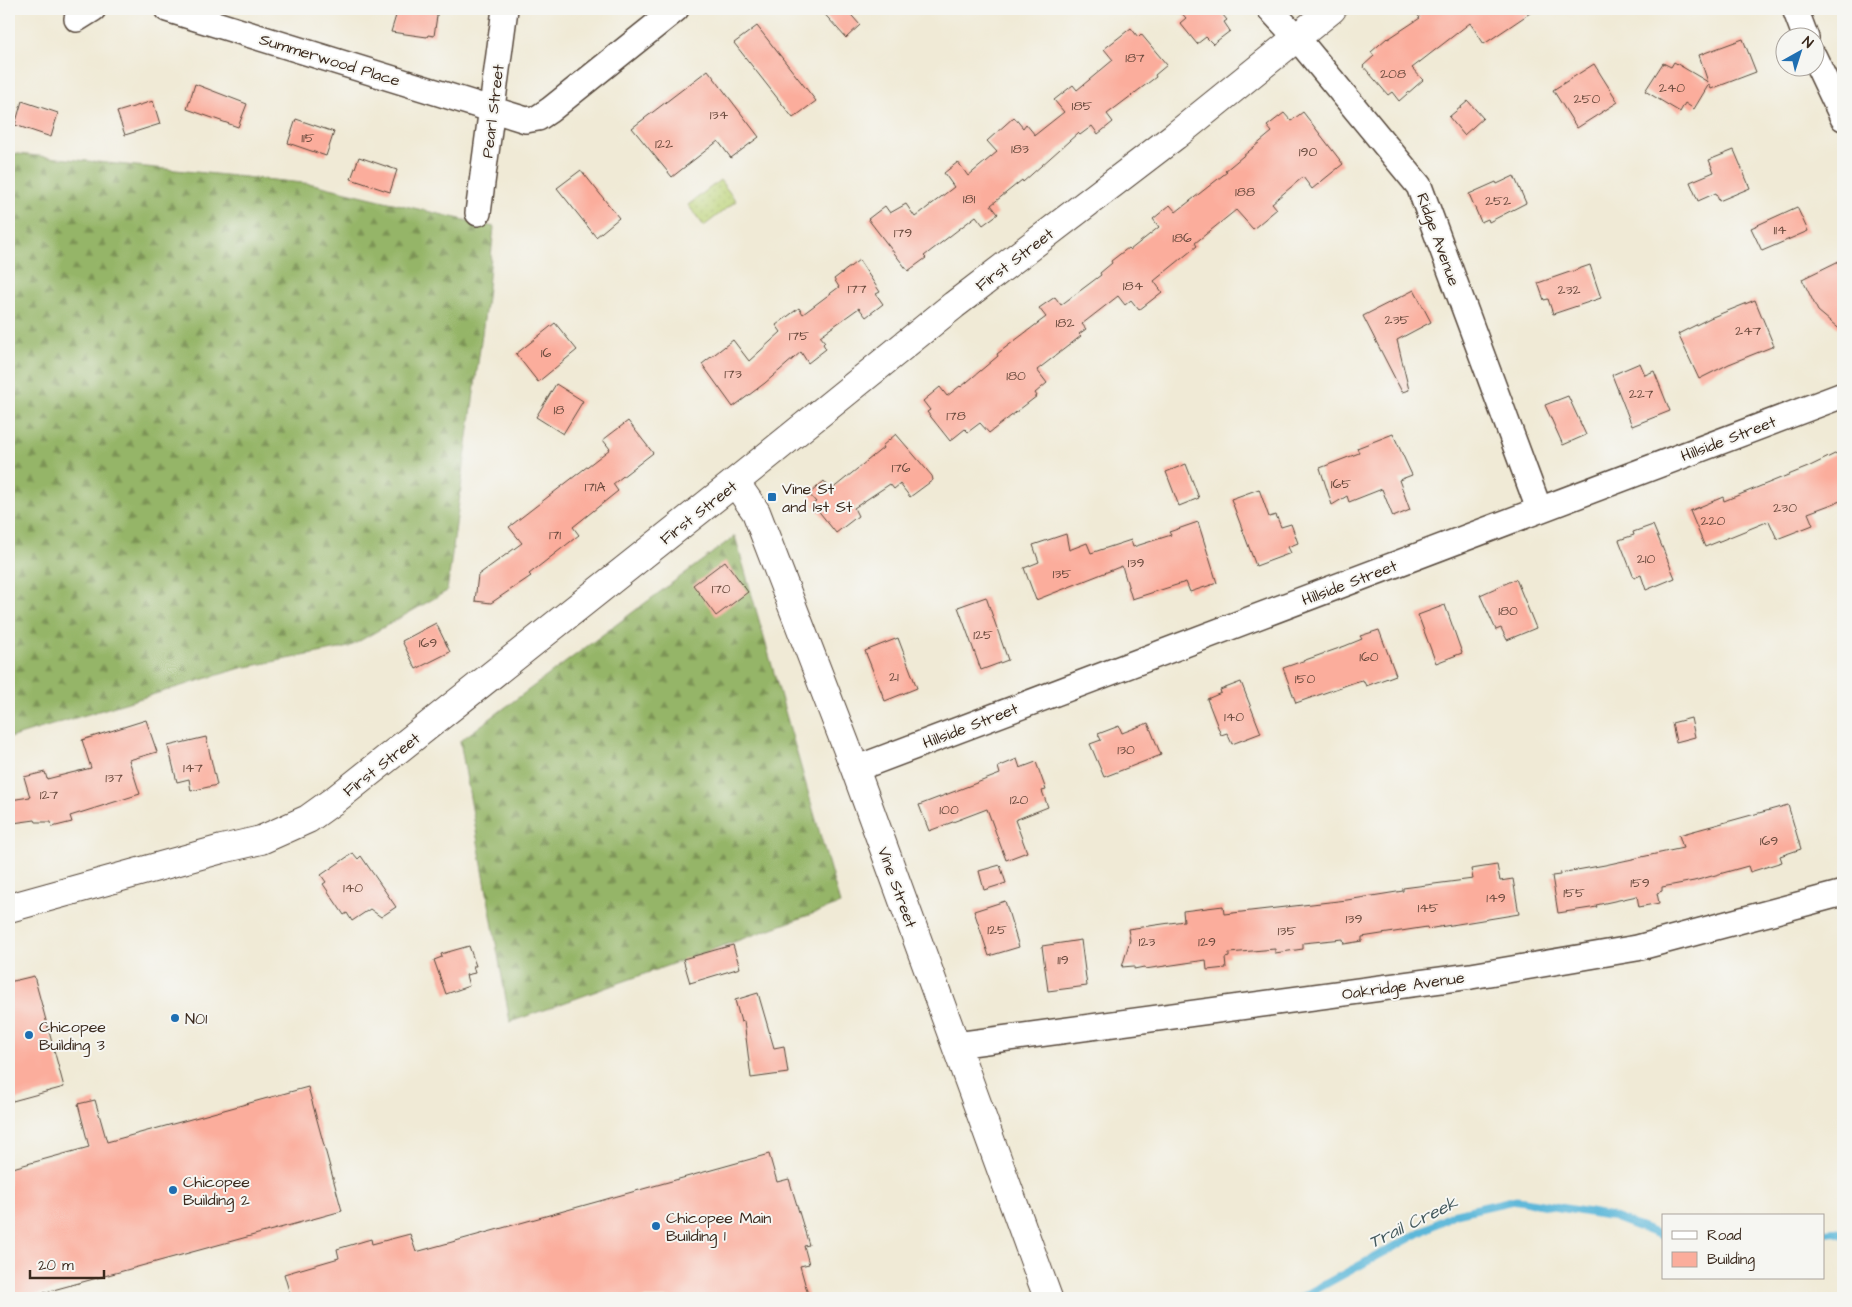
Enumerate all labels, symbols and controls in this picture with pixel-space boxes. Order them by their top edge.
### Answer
street label: Summerwood Place [257,28,403,92]
north arrow [1774,28,1824,78]
text: N [1798,32,1817,53]
house number: 187 [1125,48,1145,68]
street label: Pearl Street [476,63,510,159]
house number: 208 [1380,64,1406,84]
house number: 240 [1659,78,1685,98]
house number: 250 [1574,89,1601,109]
house number: 185 [1072,96,1092,116]
house number: 134 [710,105,729,125]
house number: 115 [301,128,315,148]
house number: 122 [655,134,673,154]
house number: 183 [1011,139,1029,159]
house number: 190 [1299,142,1317,162]
house number: 188 [1235,182,1255,202]
house number: 181 [963,189,976,209]
street label: Ridge Avenue [1410,190,1465,289]
house number: 252 [1485,191,1511,211]
house number: 114 [1773,220,1787,240]
house number: 179 [894,223,912,243]
street label: First Street [971,223,1059,296]
house number: 186 [1172,228,1192,248]
house number: 184 [1123,276,1144,296]
house number: 177 [847,279,867,299]
house number: 232 [1557,280,1581,300]
house number: 235 [1384,310,1410,330]
house number: 182 [1056,313,1074,333]
house number: 247 [1735,321,1761,341]
house number: 175 [789,326,809,346]
house number: 16 [541,343,552,363]
house number: 173 [724,364,742,384]
house number: 180 [1006,366,1026,386]
house number: 227 [1629,384,1654,404]
house number: 18 [554,400,564,420]
house number: 178 [946,406,966,426]
street label: Hillside Street [1678,411,1780,467]
house number: 176 [891,458,911,478]
house number: 165 [1331,474,1351,494]
street label: First Street [655,475,742,550]
house number: 171A [584,477,606,497]
place label: Vine St and 1st St [782,478,853,518]
marker: Vine St and 1st St [766,491,778,503]
house number: 230 [1773,498,1797,518]
house number: 220 [1701,511,1726,531]
house number: 171 [549,525,561,545]
house number: 210 [1637,549,1655,569]
house number: 139 [1128,553,1144,573]
street label: Hillside Street [1299,555,1401,611]
house number: 135 [1053,564,1072,584]
house number: 170 [711,579,731,599]
house number: 180 [1498,601,1518,621]
house number: 125 [973,625,993,645]
house number: 169 [419,633,437,653]
house number: 160 [1359,647,1379,667]
house number: 21 [889,667,899,687]
house number: 150 [1295,669,1315,689]
street label: Hillside Street [920,698,1022,754]
house number: 140 [1224,707,1244,727]
street label: First Street [338,727,425,802]
house number: 130 [1117,740,1135,760]
house number: 147 [183,758,203,778]
house number: 137 [105,768,123,788]
house number: 127 [40,785,59,805]
house number: 120 [1010,790,1028,810]
house number: 100 [939,800,959,820]
house number: 169 [1760,831,1778,851]
street label: Vine Street [872,844,922,931]
house number: 159 [1630,873,1650,893]
house number: 140 [343,878,363,898]
house number: 155 [1563,883,1585,903]
house number: 149 [1486,888,1506,908]
house number: 145 [1417,898,1439,918]
house number: 139 [1346,909,1362,929]
house number: 125 [987,920,1007,940]
house number: 135 [1278,921,1297,941]
house number: 123 [1139,932,1155,952]
house number: 129 [1198,932,1216,952]
house number: 119 [1057,950,1069,970]
street label: Oakridge Avenue [1340,966,1466,1006]
place label: N01 [185,1008,207,1030]
marker: N01 [169,1012,181,1024]
place label: Chicopee Building 3 [39,1016,106,1057]
marker: Chicopee Building 3 [23,1029,35,1041]
place label: Chicopee Building 2 [183,1171,250,1212]
marker: Chicopee Building 2 [167,1184,179,1196]
water label: Trail Creek [1364,1190,1463,1255]
place label: Chicopee Main Building 1 [666,1207,771,1248]
legend [1662,1214,1824,1280]
marker: Chicopee Main Building 1 [650,1220,662,1232]
text: Road [1707,1225,1742,1246]
scale bar [30,1247,104,1279]
text: Building [1707,1249,1755,1271]
text: 20 m [38,1255,74,1276]

